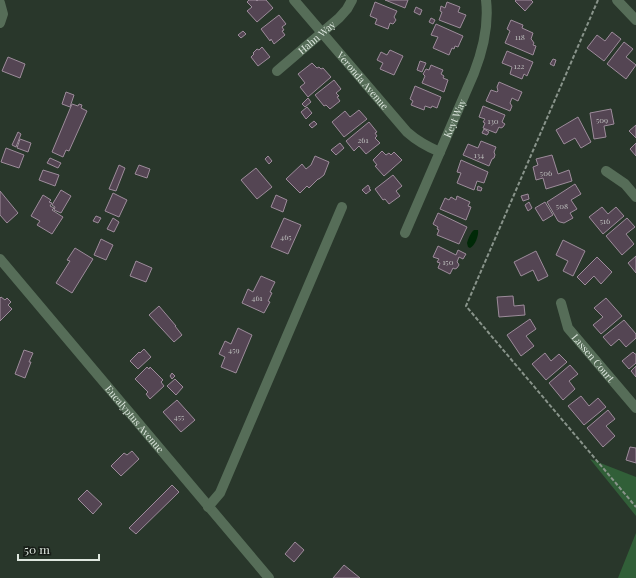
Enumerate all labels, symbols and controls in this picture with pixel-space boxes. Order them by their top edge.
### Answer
street label: Hahn Way [295,17,338,57]
house number: 118 [515,31,525,42]
street label: Veronda Avenue [333,48,392,113]
house number: 122 [514,60,524,71]
street label: Keyt Way [440,97,469,140]
house number: 509 [596,114,608,125]
house number: 130 [487,115,499,126]
house number: 261 [358,134,368,145]
house number: 134 [474,149,484,160]
house number: 506 [540,167,552,178]
house number: 508 [556,200,568,211]
house number: 516 [600,215,610,226]
house number: 465 [280,231,292,242]
house number: 150 [443,256,454,267]
house number: 461 [251,292,263,303]
street label: Lassen Court [569,331,618,385]
house number: 459 [228,344,240,355]
street label: Eucalyptus Avenue [102,382,167,456]
house number: 455 [174,411,184,422]
scale bar [18,536,99,562]
text: 50 m [24,541,50,557]

